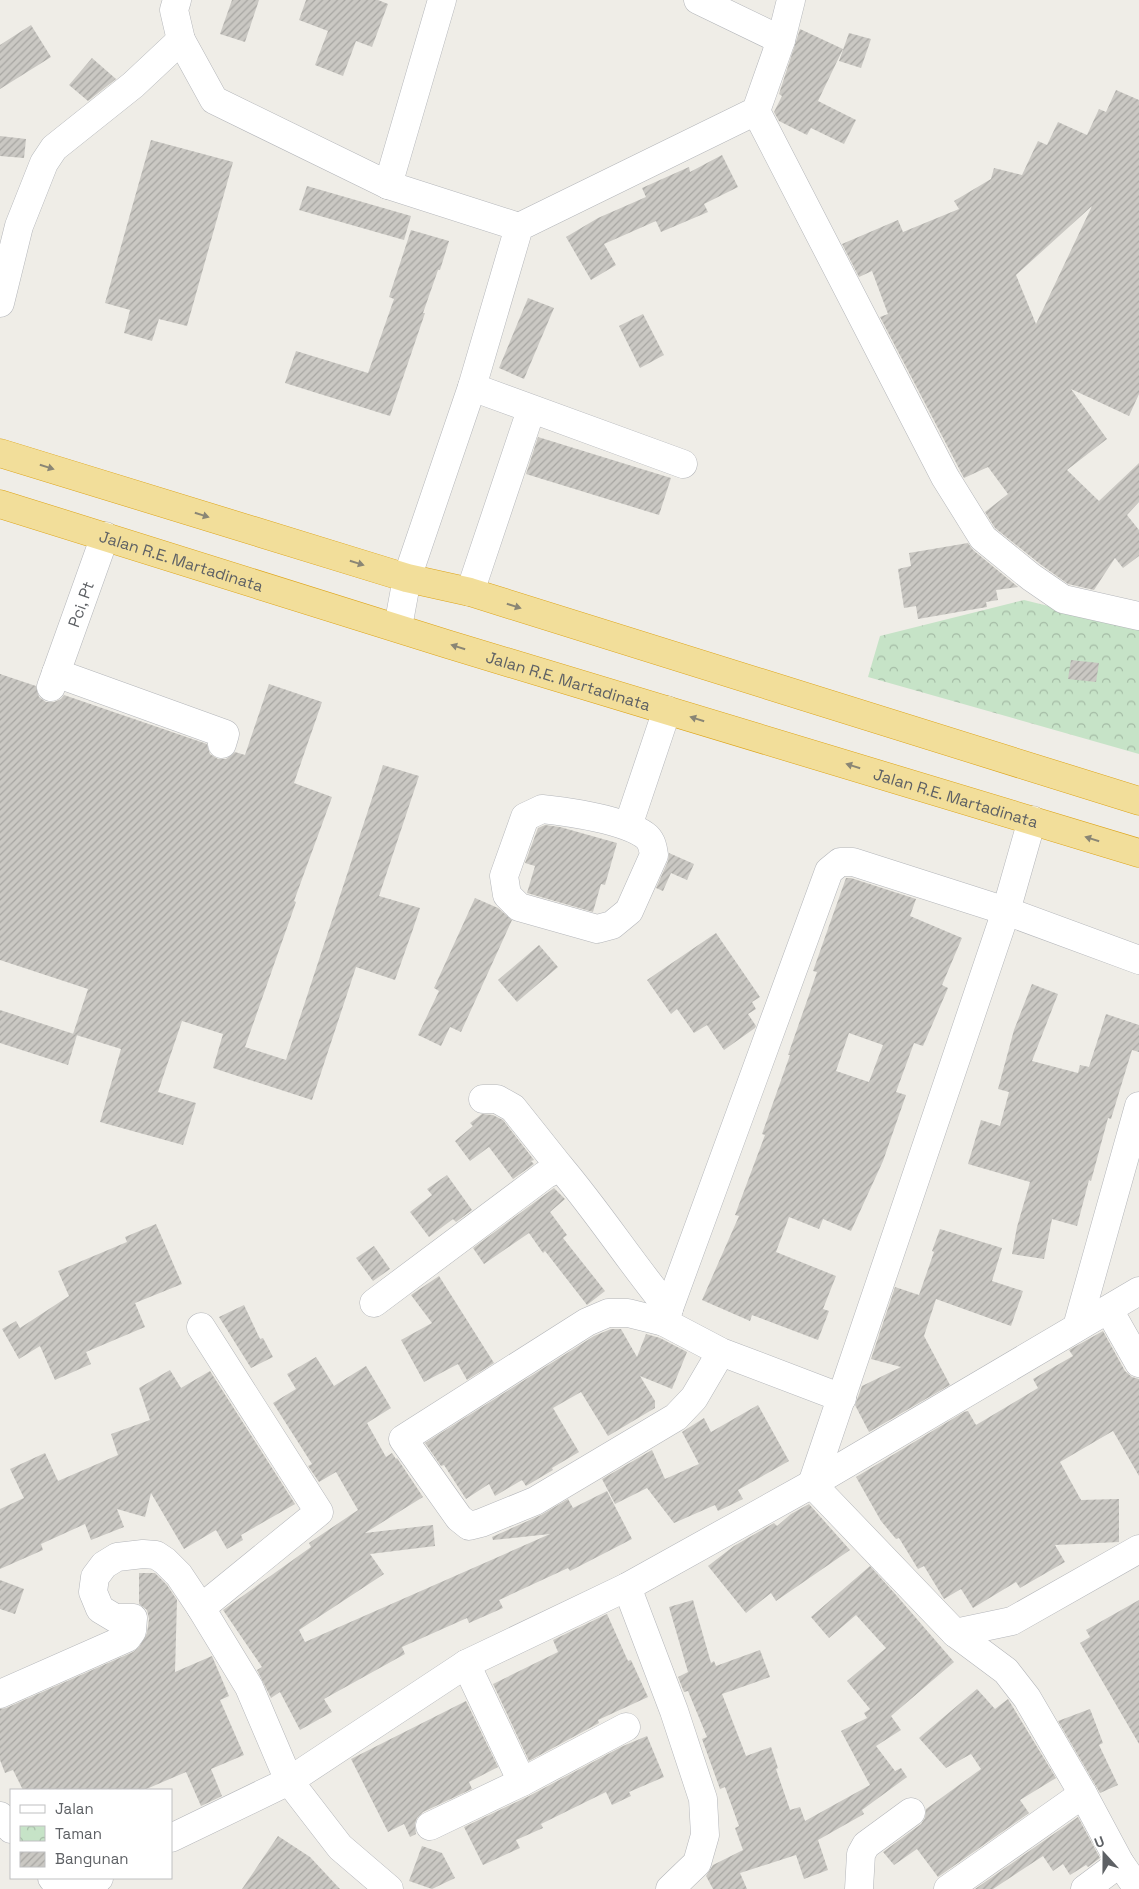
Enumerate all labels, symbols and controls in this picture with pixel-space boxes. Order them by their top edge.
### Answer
one-way arrow [39,464,54,471]
one-way arrow [194,512,209,519]
street label: Jalan R.E. Martadinata [96,526,266,597]
one-way arrow [350,559,365,567]
street label: Pci, Pt [63,578,99,630]
one-way arrow [506,602,521,610]
one-way arrow [450,643,465,651]
street label: Jalan R.E. Martadinata [483,646,653,716]
one-way arrow [690,715,705,723]
one-way arrow [845,762,860,770]
street label: Jalan R.E. Martadinata [871,763,1041,833]
one-way arrow [1085,834,1100,842]
legend [10,1789,172,1879]
text: Jalan [55,1799,94,1818]
text: Taman [55,1824,102,1843]
north arrow [1079,1829,1129,1879]
text: U [1092,1832,1107,1852]
text: Bangunan [55,1849,129,1868]

